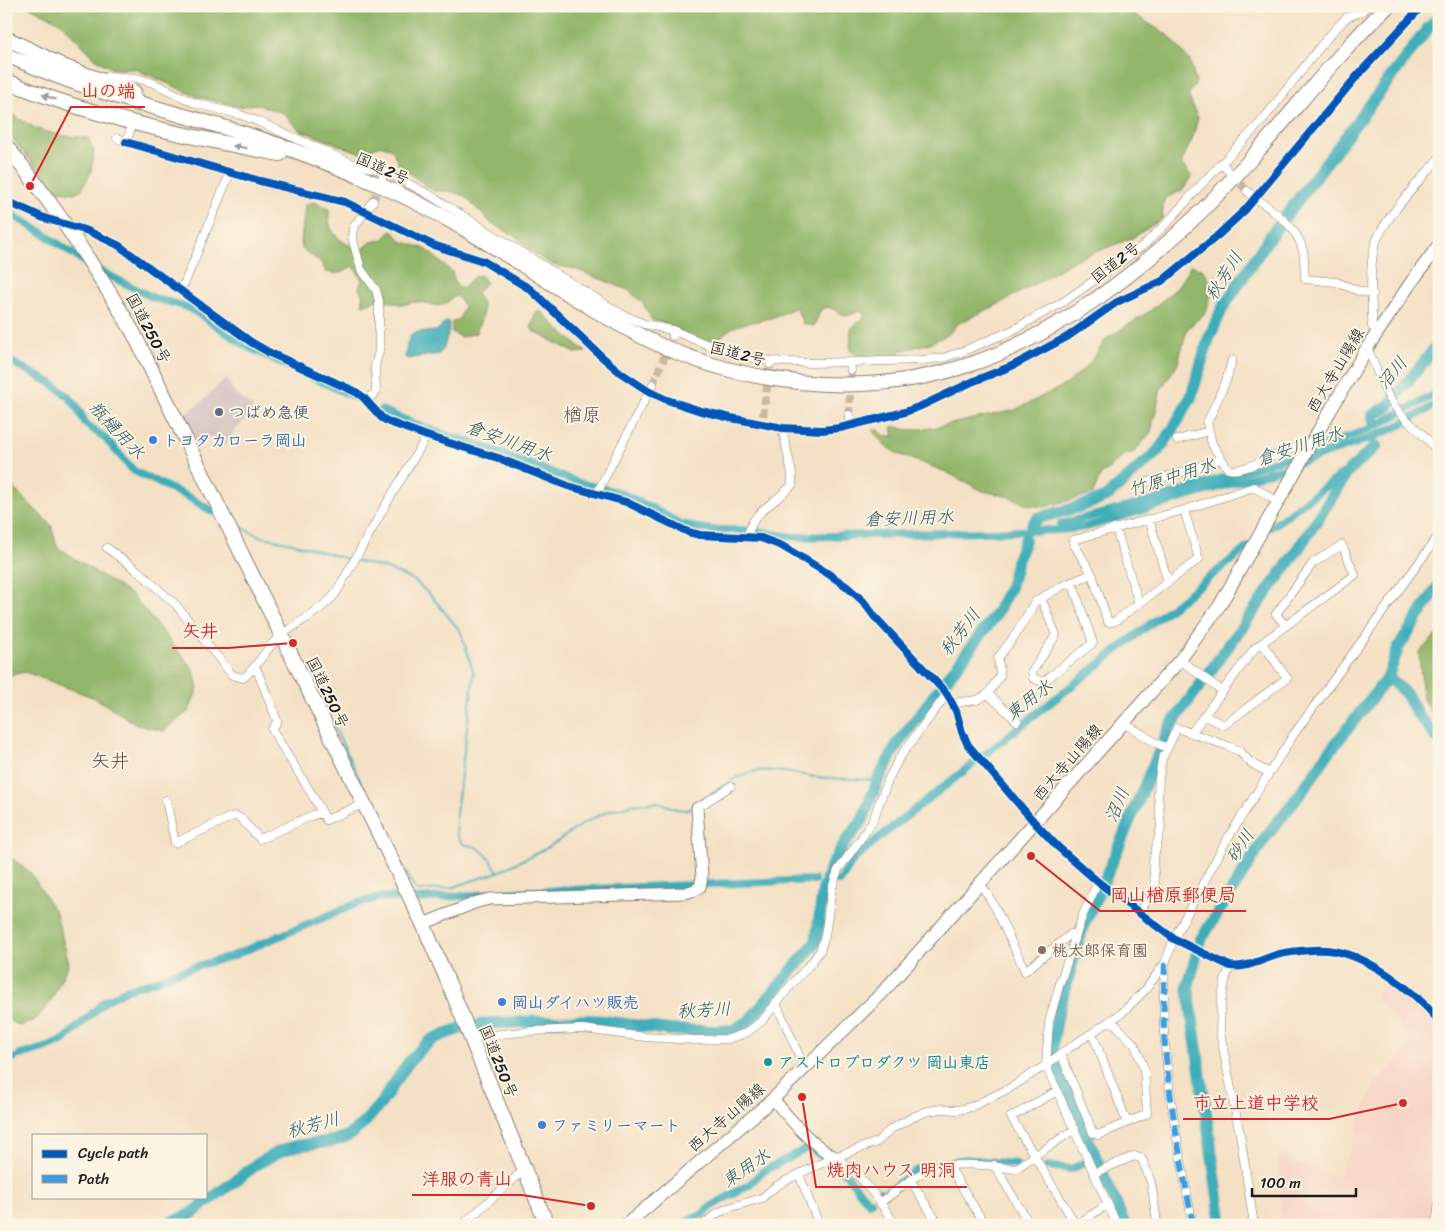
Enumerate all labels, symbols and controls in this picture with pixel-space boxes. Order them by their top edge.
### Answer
callout: 山の端 [71,74,145,107]
text: 山の端 [81,75,135,107]
one-way arrow [41,93,56,101]
one-way arrow [232,142,248,150]
street label: 国道2号 [351,144,415,193]
street label: 国道2号 [1084,233,1147,291]
water label: 秋芳川 [1196,245,1252,307]
street label: 国道250号 [118,287,179,369]
street label: 西大寺山陽線 [1298,322,1373,419]
street label: 国道2号 [707,332,769,374]
water label: 沼川 [1368,349,1416,397]
water label: 瓶樋用水 [81,393,153,467]
place label: つばめ急便 [229,398,309,427]
district label: 楢原 [563,398,601,431]
marker: つばめ急便 [213,406,225,418]
water label: 倉安川用水 [461,411,557,471]
water label: 倉安川用水 [1252,417,1348,475]
place label: トヨタカローラ岡山 [163,426,307,455]
marker: トヨタカローラ岡山 [147,434,159,446]
water label: 竹原中用水 [1124,449,1220,505]
water label: 倉安川用水 [863,500,955,536]
water label: 秋芳川 [931,601,989,663]
callout: 矢井 [172,615,228,648]
text: 矢井 [182,615,218,647]
street label: 国道250号 [298,651,357,733]
water label: 東用水 [998,671,1060,729]
street label: 西大寺山陽線 [1025,717,1110,808]
district label: 矢井 [91,744,129,777]
water label: 沼川 [1095,782,1139,828]
water label: 砂川 [1217,822,1263,870]
callout: 岡山楢原郵便局 [1100,878,1246,911]
text: 岡山楢原郵便局 [1110,879,1236,911]
place label: 桃太郎保育園 [1052,936,1148,965]
marker: 桃太郎保育園 [1036,944,1048,956]
place label: 岡山ダイハツ販売 [512,988,638,1017]
water label: 秋芳川 [676,993,732,1027]
marker: 岡山ダイハツ販売 [496,996,508,1008]
street label: 国道250号 [471,1020,526,1102]
place label: アストロプロダクツ 岡山東店 [778,1048,990,1077]
marker: アストロプロダクツ 岡山東店 [762,1056,774,1068]
street label: 西大寺山陽線 [681,1075,772,1160]
callout: 市立上道中学校 [1183,1086,1329,1119]
text: 市立上道中学校 [1193,1087,1319,1119]
water label: 秋芳川 [283,1103,343,1147]
place label: ファミリーマート [552,1111,681,1140]
marker: ファミリーマート [536,1119,548,1131]
legend [32,1134,208,1198]
text: Cycle path [78,1140,149,1166]
water label: 東用水 [715,1140,777,1196]
callout: 焼肉ハウス 明洞 [816,1154,967,1187]
text: 焼肉ハウス 明洞 [826,1154,956,1186]
callout: 洋服の青山 [412,1162,522,1195]
text: 洋服の青山 [422,1163,512,1195]
text: Path [78,1166,109,1192]
scale bar [1252,1166,1356,1198]
text: 100 m [1260,1170,1301,1196]

